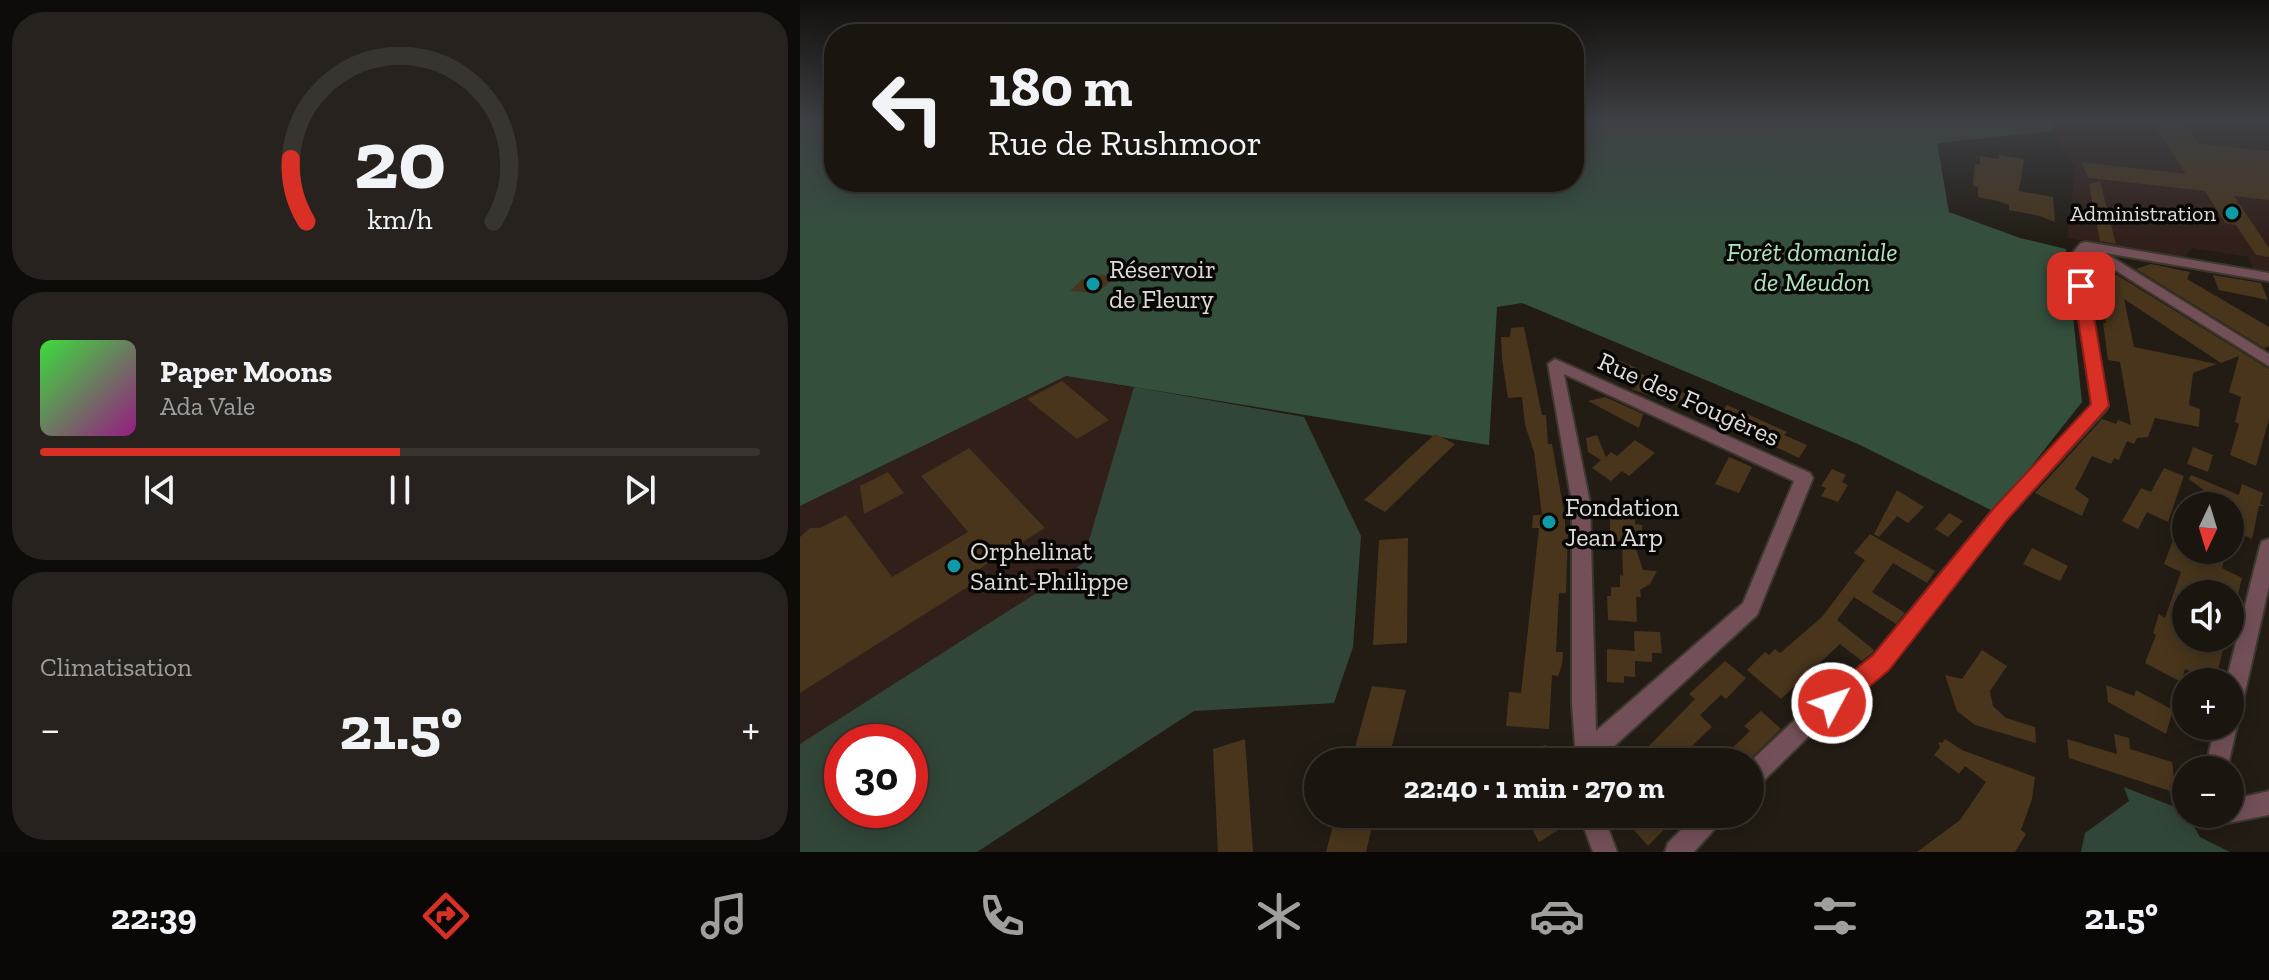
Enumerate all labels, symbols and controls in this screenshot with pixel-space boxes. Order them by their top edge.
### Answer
text: 180 m [988,53,1133,120]
icon: left [856,56,960,160]
text: 20 [354,109,446,209]
text: Rue de Rushmoor [988,121,1262,164]
place label: Administration [2070,200,2216,227]
text: km/h [367,202,433,236]
marker: Administration [2223,204,2241,222]
park label: Forêt domaniale de Meudon [1726,236,1898,298]
pin [2047,252,2115,320]
place label: Réservoir de Fleury [1109,253,1216,315]
icon: arrive [2059,264,2103,308]
marker: Réservoir de Fleury [1084,275,1102,293]
street label: Rue des Fougères [1593,345,1785,453]
text: Paper Moons [160,354,332,390]
text: Ada Vale [160,390,255,422]
icon: previous [138,468,182,512]
icon: pause [378,468,422,512]
icon: next [618,468,662,512]
place label: Fondation Jean Arp [1565,491,1679,553]
north arrow [2172,492,2244,564]
map controls [2172,492,2244,828]
marker: Fondation Jean Arp [1540,513,1558,531]
place label: Orphelinat Saint-Philippe [970,535,1128,597]
marker: Orphelinat Saint-Philippe [945,557,963,575]
button: sound [2172,580,2244,652]
text: Climatisation [40,651,192,683]
position arrow [1790,661,1874,745]
button: + [2172,668,2244,740]
text: 21.5° [339,692,463,764]
text: − [40,702,61,755]
text: + [741,702,760,755]
speed limit sign: 30 [824,724,928,828]
button: − [2172,756,2244,828]
text: 22:40 · 1 min · 270 m [1403,770,1665,806]
icon: directions [418,888,474,944]
icon: music [696,888,752,944]
icon: phone [974,888,1030,944]
icon: climate [1251,888,1307,944]
icon: car [1529,888,1585,944]
icon: filters [1807,888,1863,944]
text: 22:39 [111,895,197,938]
text: 21.5° [2084,895,2158,938]

